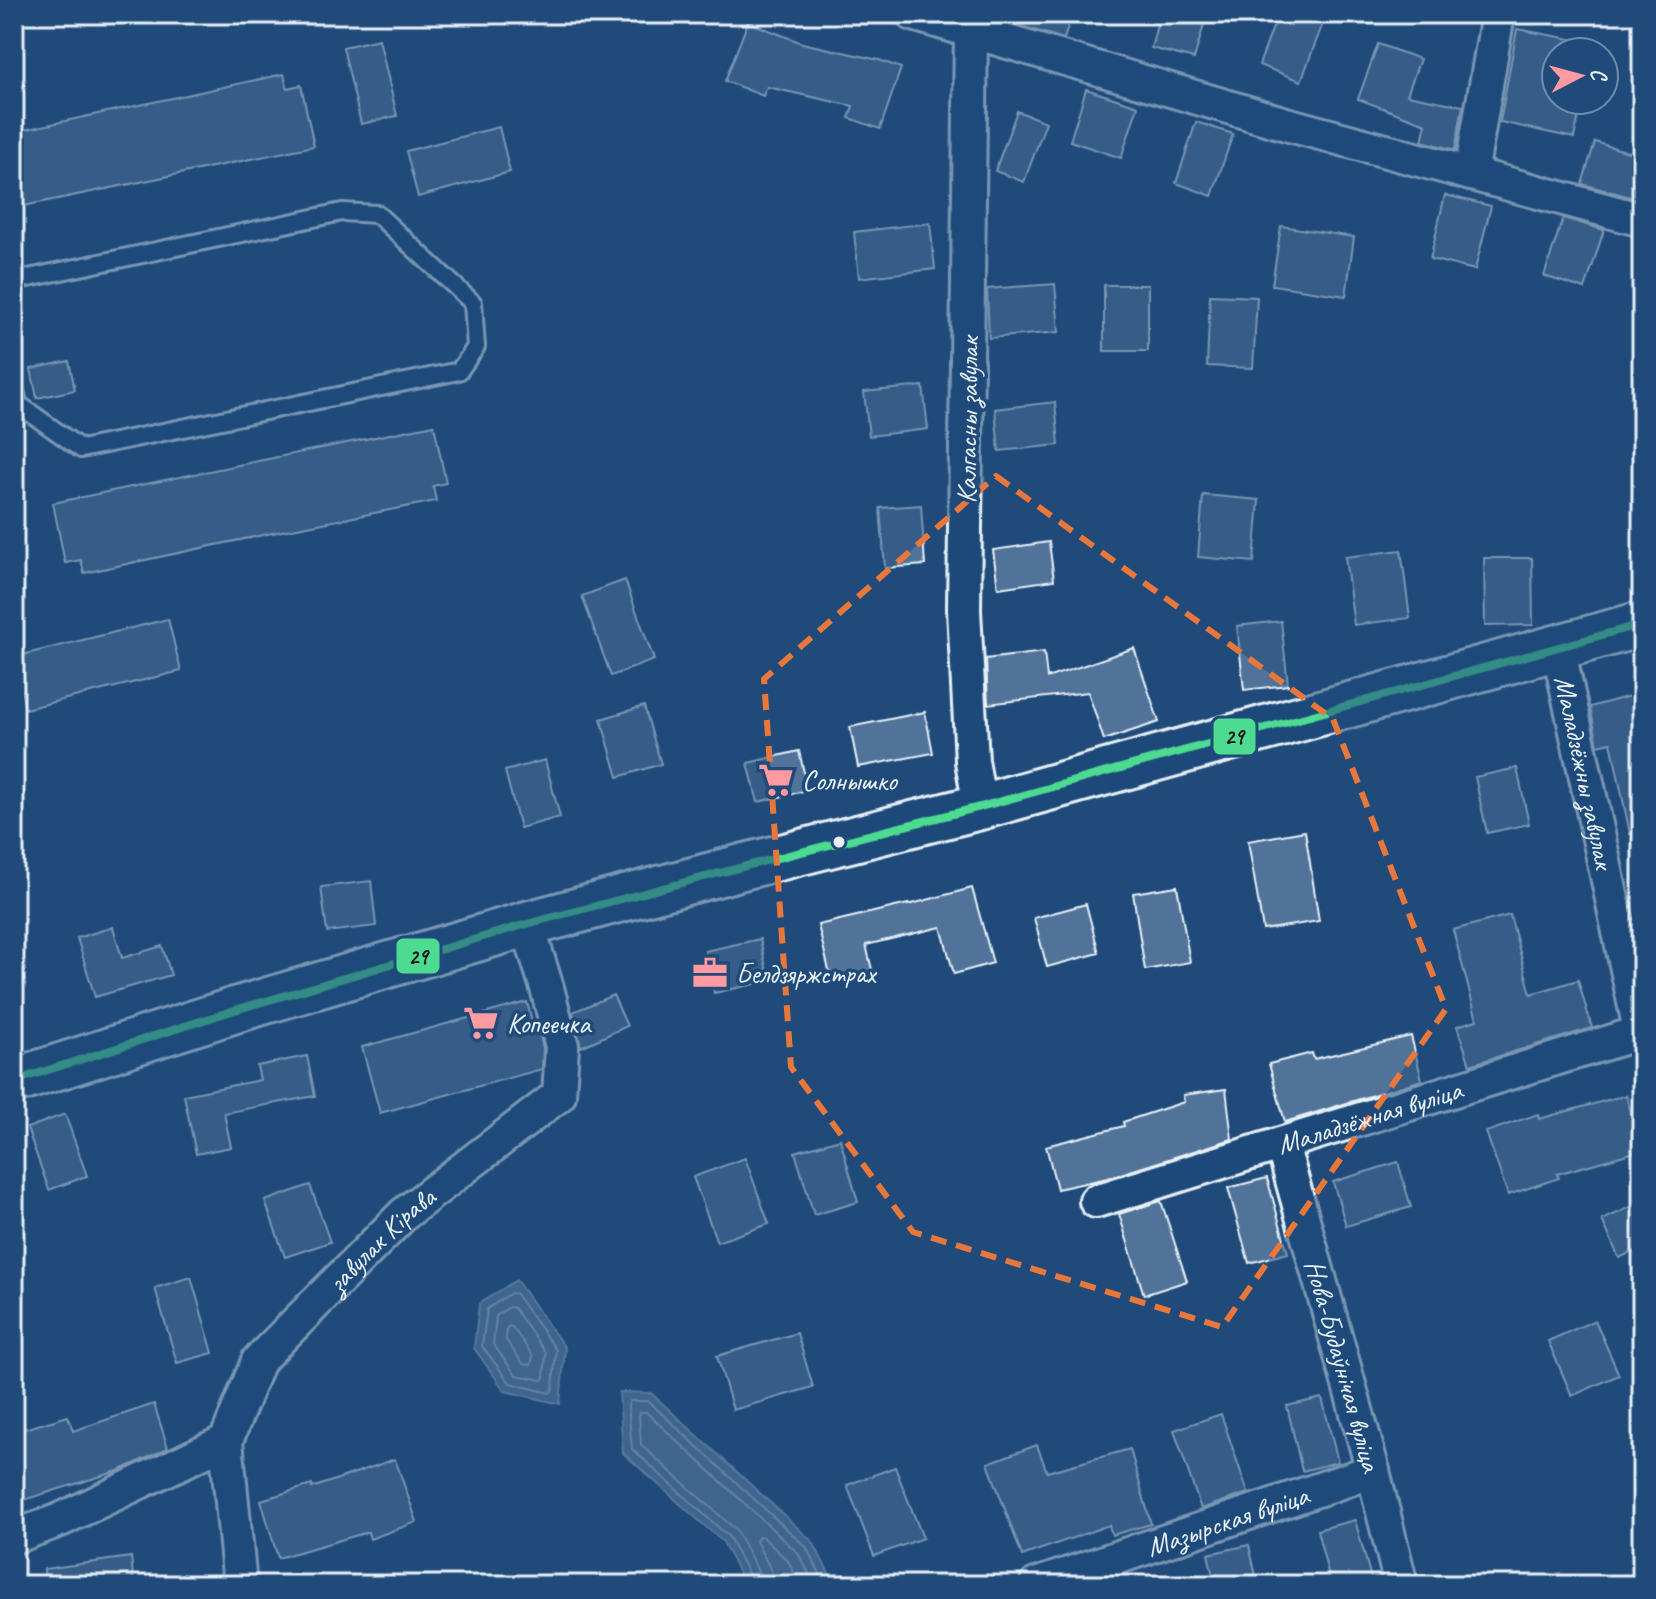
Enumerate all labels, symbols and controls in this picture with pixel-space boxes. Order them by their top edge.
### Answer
north arrow [1540,36,1620,116]
text: С [1584,67,1614,84]
street label: Калгасны завулак [949,334,987,504]
street label: Маладзёжны завулак [1547,673,1623,875]
line badge: 29 [1212,717,1257,756]
text: 29 [1224,723,1246,751]
supermarket icon: Солнышко [757,761,795,799]
place label: Солнышко [802,763,899,798]
unlabelled marker [831,834,847,850]
line badge: 29 [395,937,441,975]
text: 29 [408,943,430,971]
office icon: Белдзяржстрах [691,954,729,992]
place label: Белдзяржстрах [736,956,878,991]
supermarket icon: Копеечка [462,1004,500,1042]
place label: Копеечка [507,1006,592,1041]
street label: Маладзёжная вуліца [1273,1071,1468,1162]
street label: завулак Кірава [317,1178,444,1303]
street label: Нова-Будаўнічая вуліца [1297,1256,1390,1477]
street label: Мазырская вуліца [1142,1477,1315,1564]

